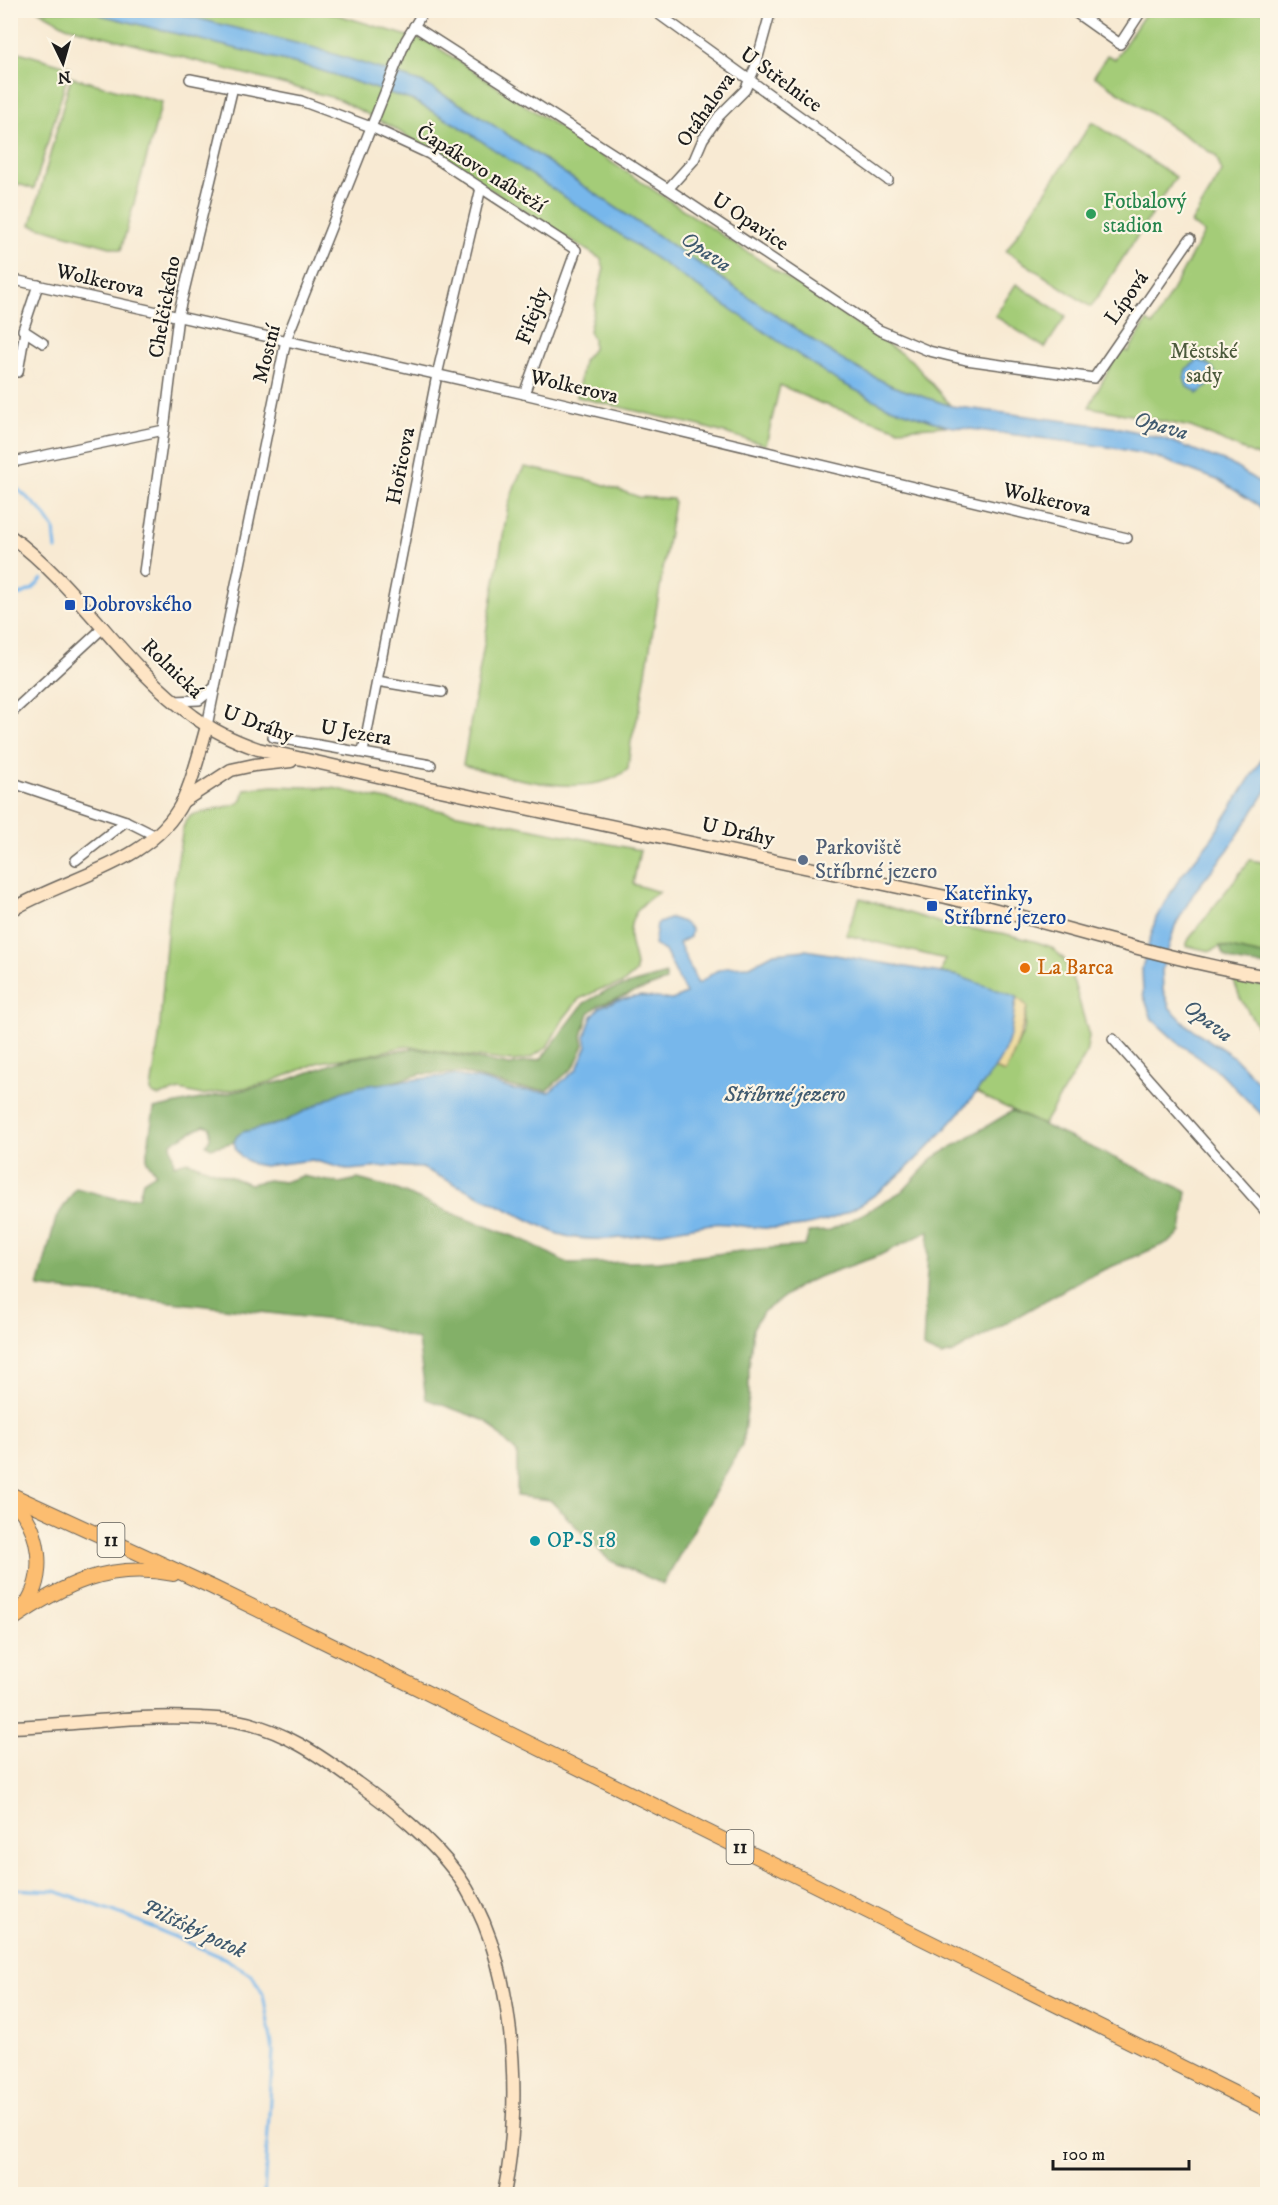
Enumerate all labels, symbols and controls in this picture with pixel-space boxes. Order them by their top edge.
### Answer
north arrow [33,33,93,93]
street label: U Střelnice [735,41,827,119]
text: N [57,66,72,87]
street label: Otáhalova [671,68,741,152]
street label: Čapákovo nábřeží [412,117,553,220]
street label: U Opavice [706,187,794,257]
place label: Fotbalový stadion [1103,189,1188,239]
marker: Fotbalový stadion [1084,207,1098,221]
water label: Opava [676,225,736,279]
street label: Chelčického [143,254,187,360]
street label: Wolkerova [52,258,147,304]
street label: Lípová [1099,266,1155,330]
street label: Fifejdy [511,283,556,348]
street label: Mostní [247,321,287,386]
park label: Městské sady [1170,339,1238,389]
street label: Wolkerova [526,364,621,410]
water label: Opava [1131,405,1191,447]
street label: Hořicova [381,425,421,507]
street label: Wolkerova [999,477,1094,523]
place label: Dobrovského [82,592,192,618]
marker: Dobrovského [63,598,77,612]
street label: Rolnická [136,634,208,704]
street label: U Dráhy [219,699,298,749]
street label: U Jezera [318,714,394,752]
street label: U Dráhy [699,812,778,853]
place label: Parkoviště Stříbrné jezero [815,835,937,885]
marker: Parkoviště Stříbrné jezero [796,853,810,867]
place label: Kateřinky, Stříbrné jezero [944,881,1066,931]
marker: Kateřinky, Stříbrné jezero [925,899,939,913]
place label: La Barca [1037,955,1114,981]
marker: La Barca [1018,961,1032,975]
water label: Opava [1178,993,1238,1049]
water label: Stříbrné jezero [723,1081,846,1108]
road number: 11 [98,1523,124,1557]
place label: OP-S 18 [547,1528,616,1554]
marker: OP-S 18 [528,1534,542,1548]
road number: 11 [726,1830,754,1864]
water label: Pilšťský potok [138,1893,251,1965]
scale bar [1053,2133,1190,2171]
text: 100 m [1062,2144,1105,2166]

